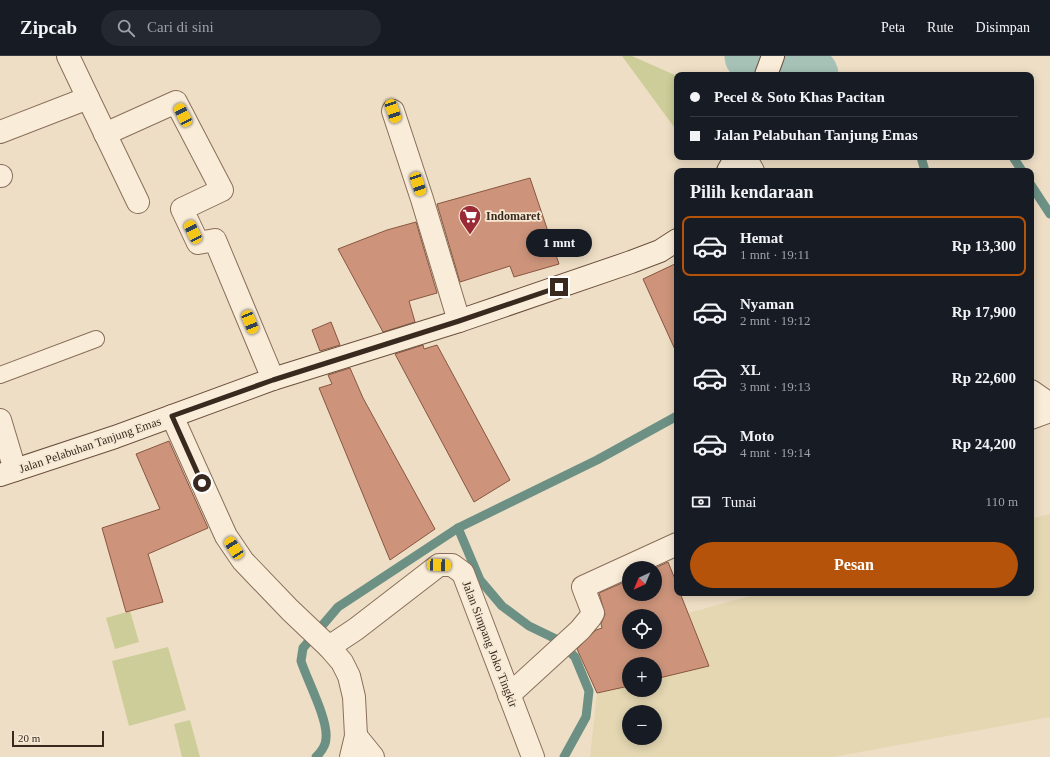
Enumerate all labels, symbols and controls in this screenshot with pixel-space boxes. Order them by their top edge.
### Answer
search box [101,10,381,46]
text: Zipcab [20,17,77,38]
icon: search [115,17,137,39]
text: Cari di sini [147,19,214,35]
text: Peta [881,20,905,35]
text: Rute [927,20,954,35]
text: Disimpan [976,20,1030,35]
text: Pecel & Soto Khas Pacitan [714,89,885,105]
car [383,98,403,124]
car [172,102,194,128]
text: Jalan Pelabuhan Tanjung Emas [714,127,918,143]
car [408,171,428,197]
text: Pilih kendaraan [690,182,814,202]
supermarket icon: Indomaret [457,203,483,236]
place label: Indomaret [486,209,540,223]
car [182,219,204,245]
icon: car [692,228,728,264]
callout: 1 mnt [526,229,592,257]
text: Hemat [740,230,783,246]
text: 1 mnt [543,235,575,250]
text: Rp 13,300 [952,238,1016,254]
text: 1 mnt · 19:11 [740,247,810,262]
route end [550,278,568,296]
icon: car [692,294,728,330]
text: Nyaman [740,296,794,312]
text: Rp 17,900 [952,304,1016,320]
car [240,309,260,335]
text: 2 mnt · 19:12 [740,313,810,328]
icon: car [692,360,728,396]
text: XL [740,362,761,378]
text: Rp 22,600 [952,370,1016,386]
text: 3 mnt · 19:13 [740,379,810,394]
street label: Jalan Pelabuhan Tanjung Emas [17,414,163,476]
icon: car [692,426,728,462]
text: Moto [740,428,774,444]
text: Rp 24,200 [952,436,1016,452]
text: 4 mnt · 19:14 [740,445,810,460]
route start [193,474,211,492]
icon: cash [690,491,712,513]
text: Tunai [722,494,756,510]
text: 110 m [986,494,1018,509]
car [222,535,246,561]
button: Pesan [690,542,1018,588]
car [427,559,451,571]
north arrow [622,561,662,601]
map controls [622,561,662,745]
street label: Jalan Simpang Joko Tingkir [459,579,521,709]
button: locate [622,609,662,649]
button: + [622,657,662,697]
button: − [622,705,662,745]
scale bar [12,729,104,748]
text: 20 m [18,732,40,744]

